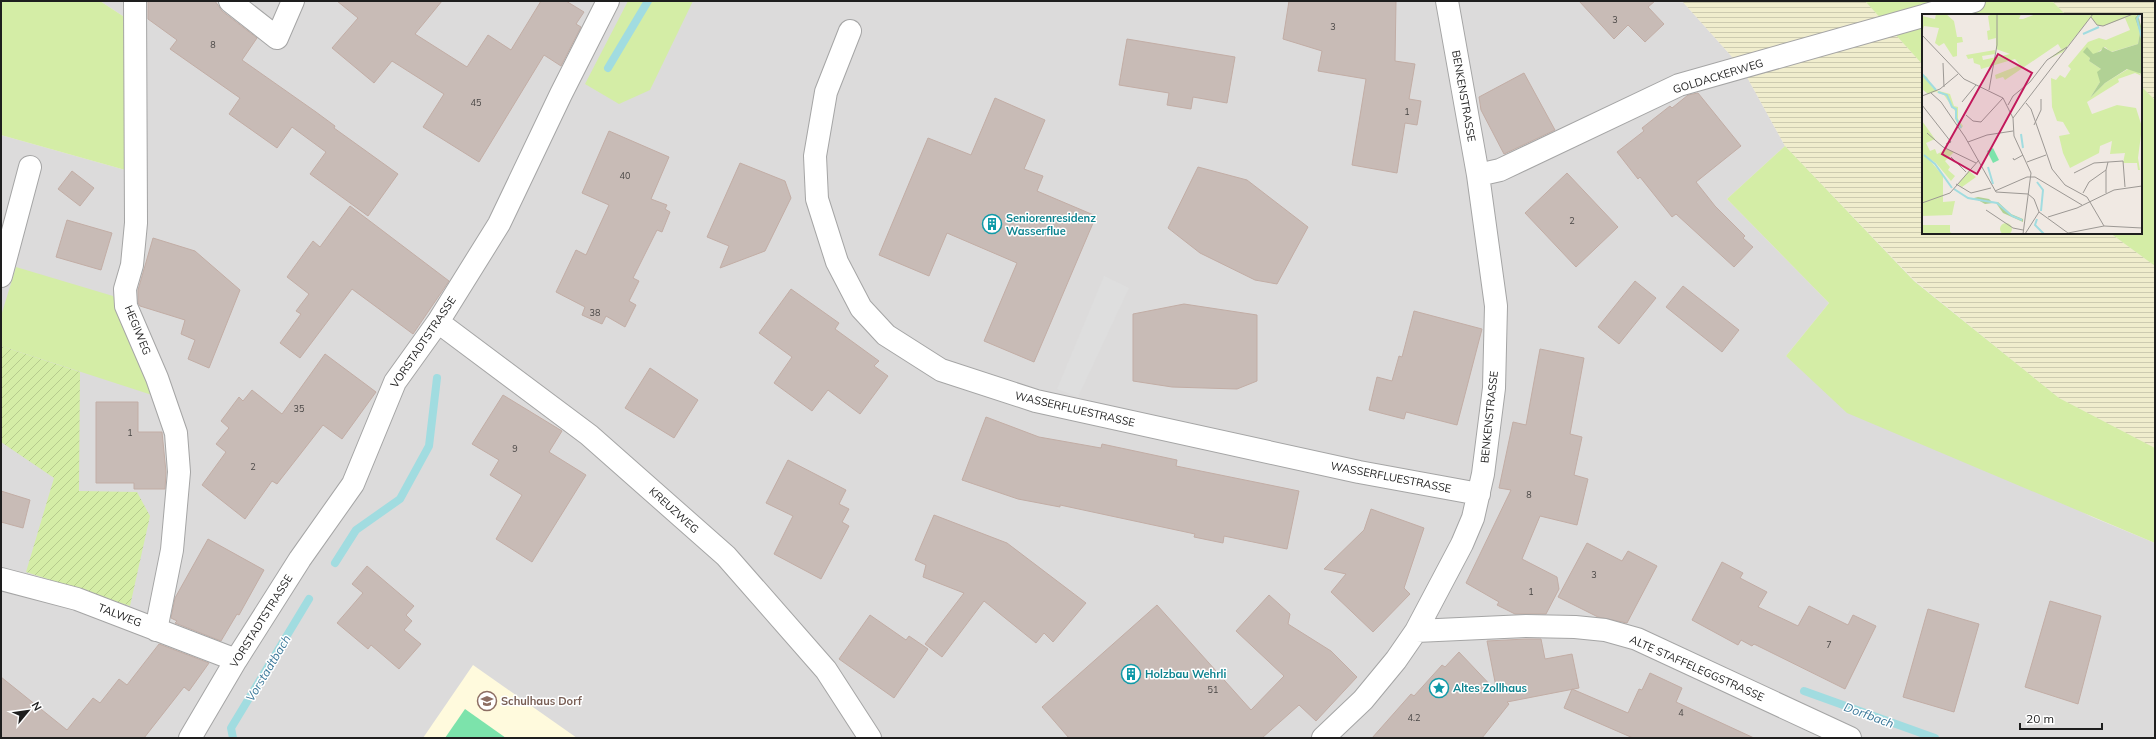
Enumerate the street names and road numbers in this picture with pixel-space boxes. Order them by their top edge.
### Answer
street label: BENKENSTRASSE [1449,49,1479,143]
street label: GOLDACKERWEG [1671,56,1765,96]
street label: VORSTADTSTRASSE [387,294,459,390]
street label: HEGIWEG [122,303,154,357]
street label: BENKENSTRASSE [1477,370,1501,464]
street label: WASSERFLUESTRASSE [1014,388,1136,430]
street label: WASSERFLUESTRASSE [1329,458,1453,496]
street label: KREUZWEG [646,484,702,536]
street label: VORSTADTSTRASSE [227,572,295,670]
street label: TALWEG [96,600,144,630]
street label: ALTE STAFFELEGGSTRASSE [1628,632,1766,704]

